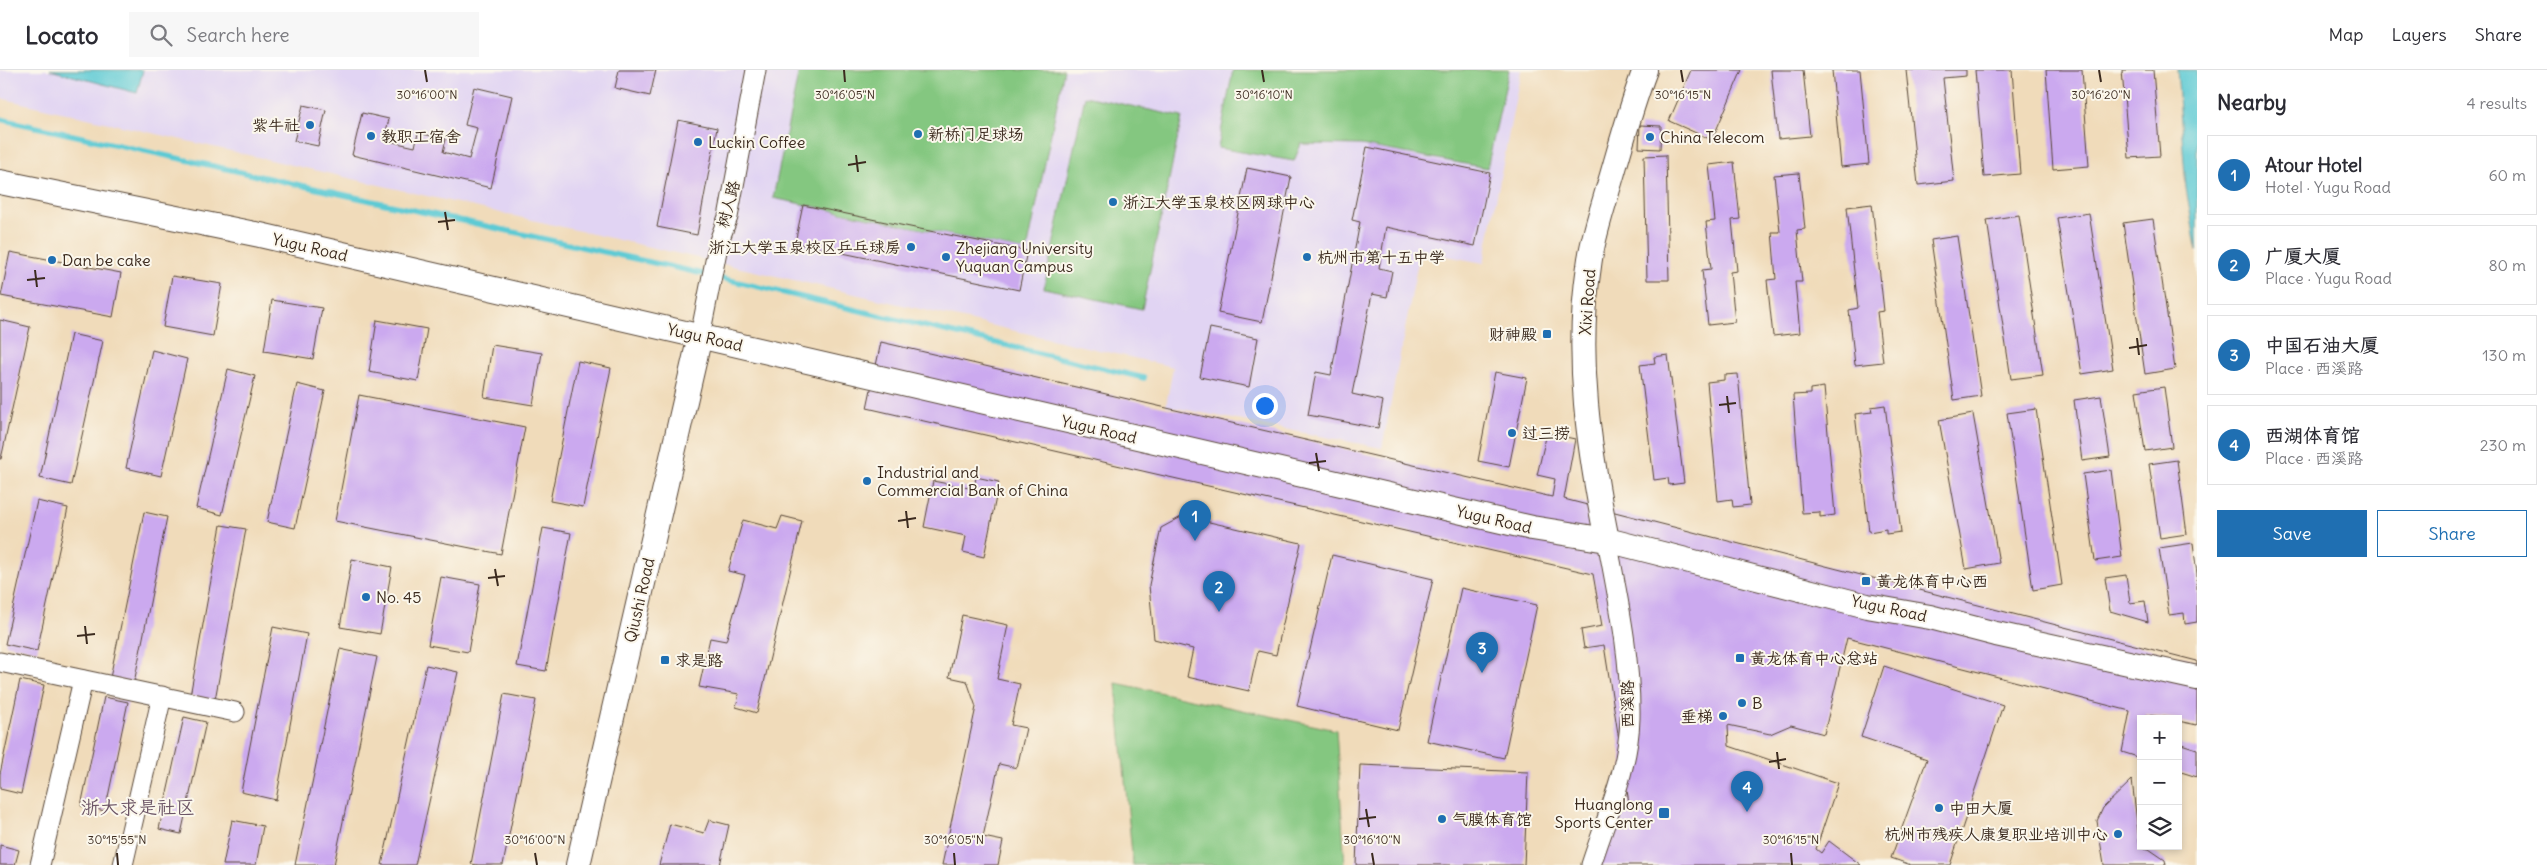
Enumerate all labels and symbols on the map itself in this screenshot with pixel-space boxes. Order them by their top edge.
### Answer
text: 30°16'00"N [397,87,457,102]
text: 30°16'05"N [815,87,875,102]
text: 30°16'10"N [1235,87,1293,102]
text: 30°16'15"N [1655,87,1711,102]
text: 30°16'20"N [2071,87,2131,102]
place label: 紫牛社 [252,115,300,135]
marker: 紫牛社 [304,119,316,131]
place label: 新桥门足球场 [928,124,1024,144]
place label: 教职工宿舍 [381,126,461,146]
place label: China Telecom [1660,127,1765,147]
marker: 新桥门足球场 [912,128,924,140]
marker: 教职工宿舍 [365,130,377,142]
marker: China Telecom [1644,131,1656,143]
place label: Luckin Coffee [708,132,805,152]
marker: Luckin Coffee [692,136,704,148]
street label: 树人路 [712,178,744,230]
place label: 浙江大学玉泉校区网球中心 [1123,192,1315,212]
marker: 浙江大学玉泉校区网球中心 [1107,196,1119,208]
street label: Yugu Road [270,229,350,265]
place label: 浙江大学玉泉校区乒乓球房 [709,237,901,257]
place label: Zhejiang University Yuquan Campus [956,238,1093,276]
marker: 浙江大学玉泉校区乒乓球房 [905,241,917,253]
place label: 杭州市第十五中学 [1317,247,1445,267]
place label: Dan be cake [62,250,151,270]
marker: Zhejiang University Yuquan Campus [940,251,952,263]
marker: 杭州市第十五中学 [1301,251,1313,263]
marker: Dan be cake [46,254,58,266]
street label: Xixi Road [1575,268,1599,336]
street label: Yugu Road [665,319,745,355]
place label: 财神殿 [1489,324,1537,344]
marker: 财神殿 [1541,328,1553,340]
your location [1252,393,1278,419]
street label: Yugu Road [1059,411,1139,447]
place label: 过三捞 [1522,423,1570,443]
marker: 过三捞 [1506,427,1518,439]
place label: Industrial and Commercial Bank of China [877,462,1068,500]
marker: Industrial and Commercial Bank of China [861,475,873,487]
pin: 1 [1179,500,1211,541]
street label: Yugu Road [1454,501,1534,537]
street label: Qiushi Road [620,556,658,644]
pin: 2 [1203,571,1235,612]
place label: 黄龙体育中心西 [1876,571,1988,591]
marker: 黄龙体育中心西 [1860,575,1872,587]
place label: No. 45 [376,587,421,607]
street label: Yugu Road [1849,590,1929,626]
marker: No. 45 [360,591,372,603]
pin: 3 [1466,632,1498,673]
place label: 黄龙体育中心总站 [1750,648,1878,668]
place label: 求是路 [675,650,723,670]
marker: 黄龙体育中心总站 [1734,652,1746,664]
marker: 求是路 [659,654,671,666]
street label: 西溪路 [1617,680,1637,728]
place label: B [1752,693,1762,713]
marker: B [1736,697,1748,709]
place label: 垂梯 [1681,706,1713,726]
marker: 垂梯 [1717,710,1729,722]
pin: 4 [1731,771,1763,812]
place label: Huanglong Sports Center [1555,794,1653,832]
district label: 浙大求是社区 [81,795,195,819]
place label: 中田大厦 [1949,798,2013,818]
marker: 中田大厦 [1933,802,1945,814]
marker: Huanglong Sports Center [1657,806,1671,820]
place label: 气膜体育馆 [1452,809,1532,829]
marker: 气膜体育馆 [1436,813,1448,825]
place label: 杭州市残疾人康复职业培训中心 [1884,824,2108,844]
marker: 杭州市残疾人康复职业培训中心 [2112,828,2124,840]
text: 30°15'55"N [88,832,146,847]
text: 30°16'00"N [505,832,565,847]
text: 30°16'05"N [924,832,984,847]
text: 30°16'10"N [1343,832,1401,847]
text: 30°16'15"N [1763,832,1819,847]

